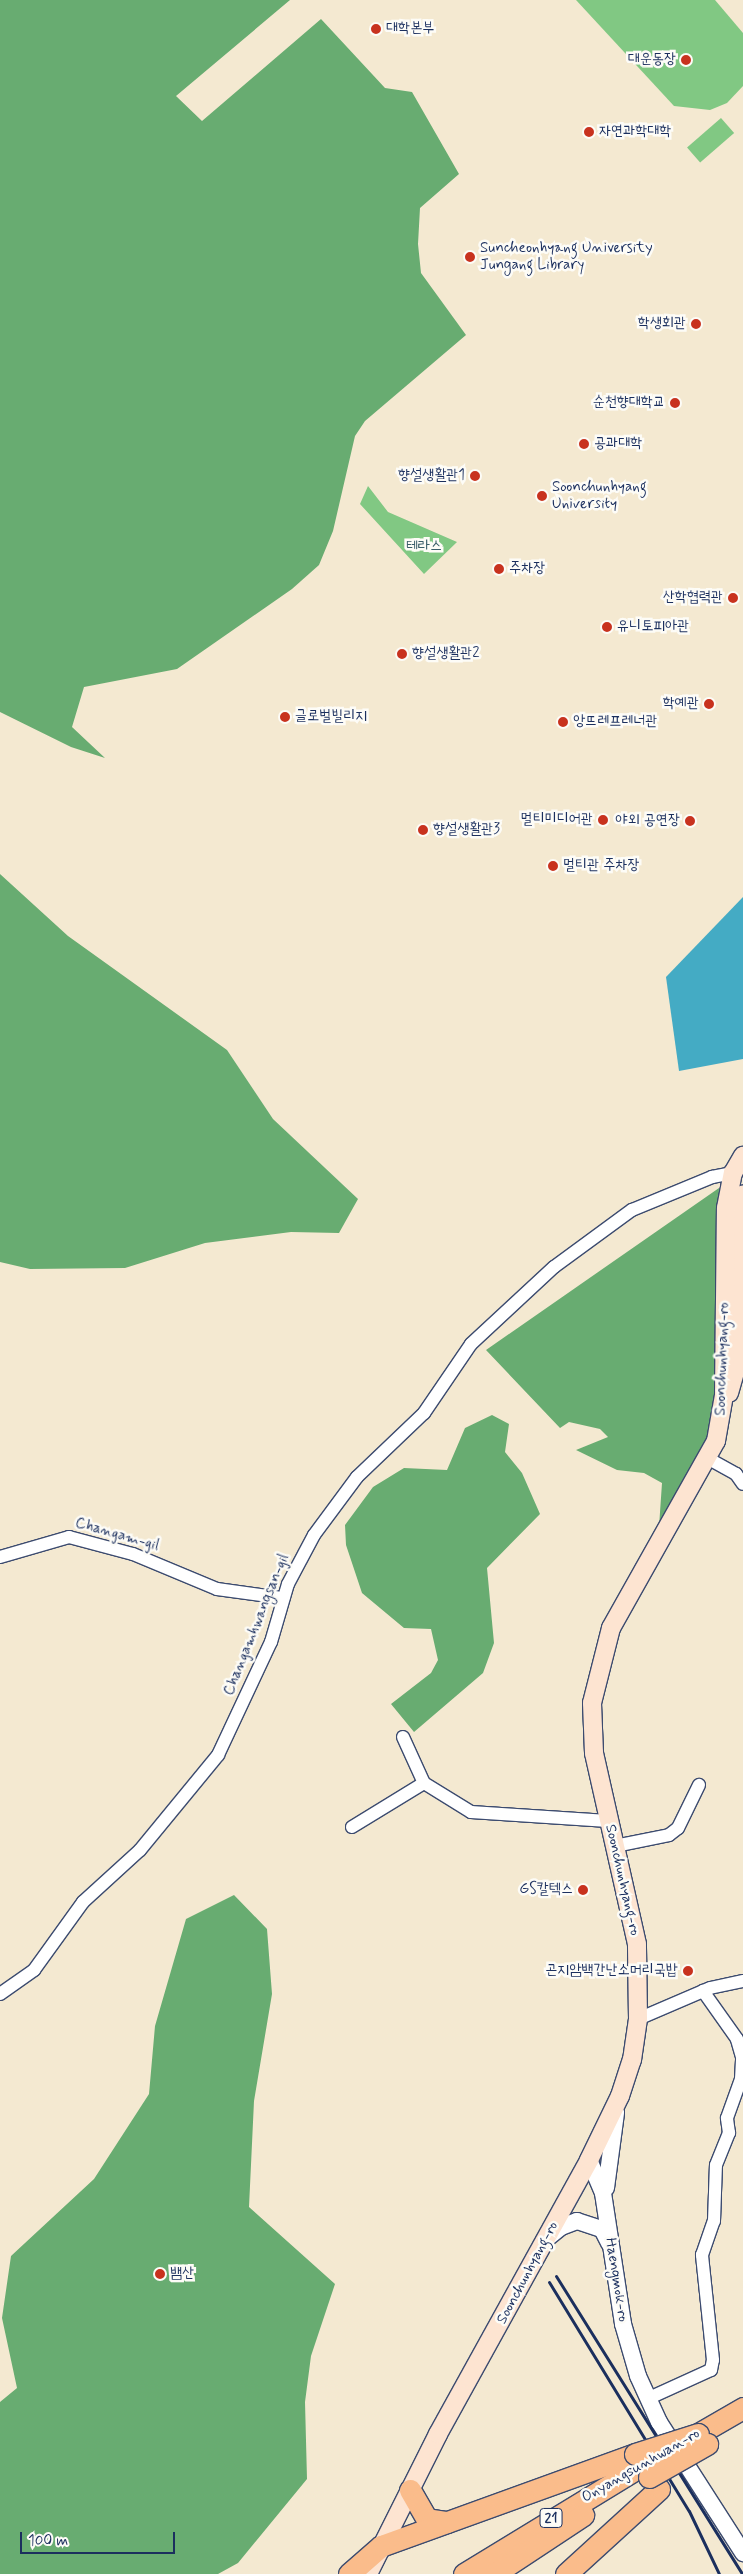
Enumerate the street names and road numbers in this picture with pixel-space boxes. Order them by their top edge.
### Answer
street label: Soonchunhyang-ro [712,1302,734,1416]
street label: Changam-gil [73,1514,161,1556]
street label: Changamhwangsan-gil [220,1552,294,1698]
street label: Soonchunhyang-ro [600,1823,644,1937]
street label: Soonchunhyang-ro [493,2219,563,2327]
street label: Haengmok-ro [600,2237,632,2323]
street label: Onyangsunhwan-ro [579,2425,703,2507]
road number: 21 [538,2506,564,2530]

